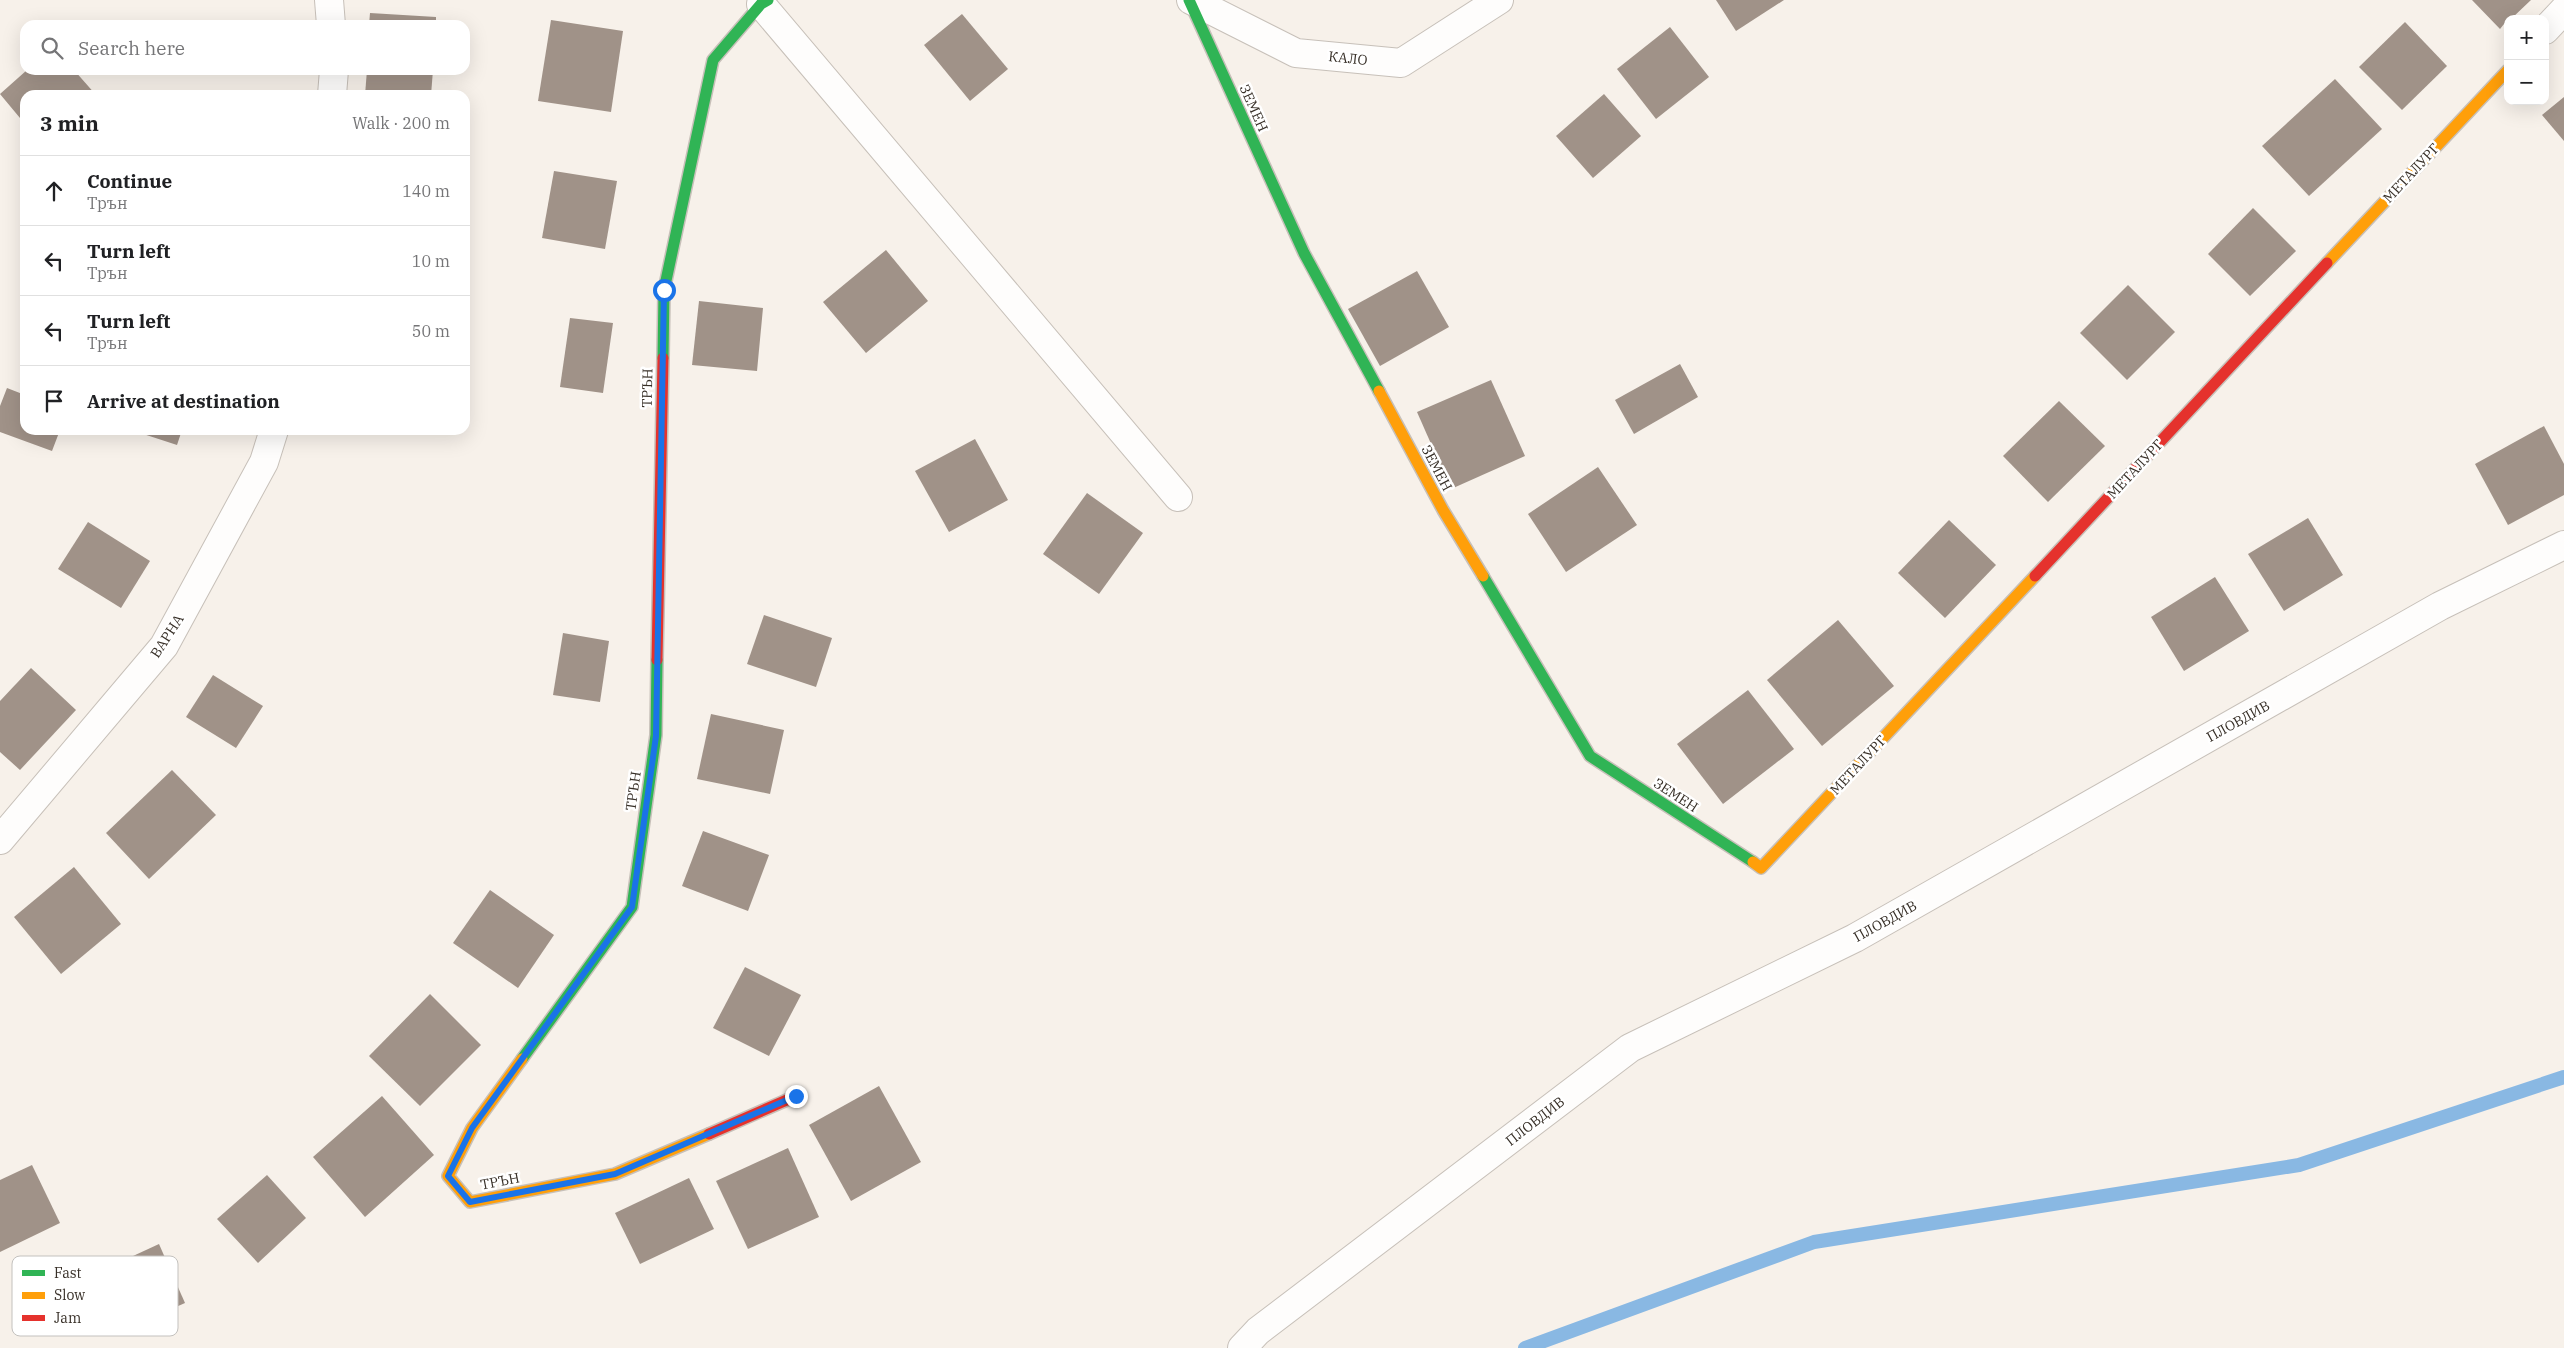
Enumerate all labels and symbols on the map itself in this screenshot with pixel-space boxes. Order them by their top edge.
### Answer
street label: КАЛО [1328,47,1368,69]
street label: ЗЕМЕН [1236,82,1272,134]
street label: МЕТАЛУРГ [2379,139,2443,206]
route start [653,279,676,302]
street label: ТРЪН [638,368,656,408]
street label: МЕТАЛУРГ [2103,435,2167,502]
street label: ЗЕМЕН [1417,442,1457,494]
street label: ВАРНА [146,611,188,661]
street label: ПЛОВДИВ [2203,696,2273,746]
street label: МЕТАЛУРГ [1826,731,1890,798]
street label: ТРЪН [621,770,645,812]
street label: ЗЕМЕН [1650,774,1702,816]
street label: ПЛОВДИВ [1850,896,1920,946]
route end [785,1085,808,1108]
street label: ПЛОВДИВ [1502,1092,1568,1150]
street label: ТРЪН [479,1168,521,1194]
legend [12,1256,178,1336]
text: Fast [54,1264,82,1282]
text: Slow [54,1286,85,1304]
text: Jam [54,1309,81,1327]

